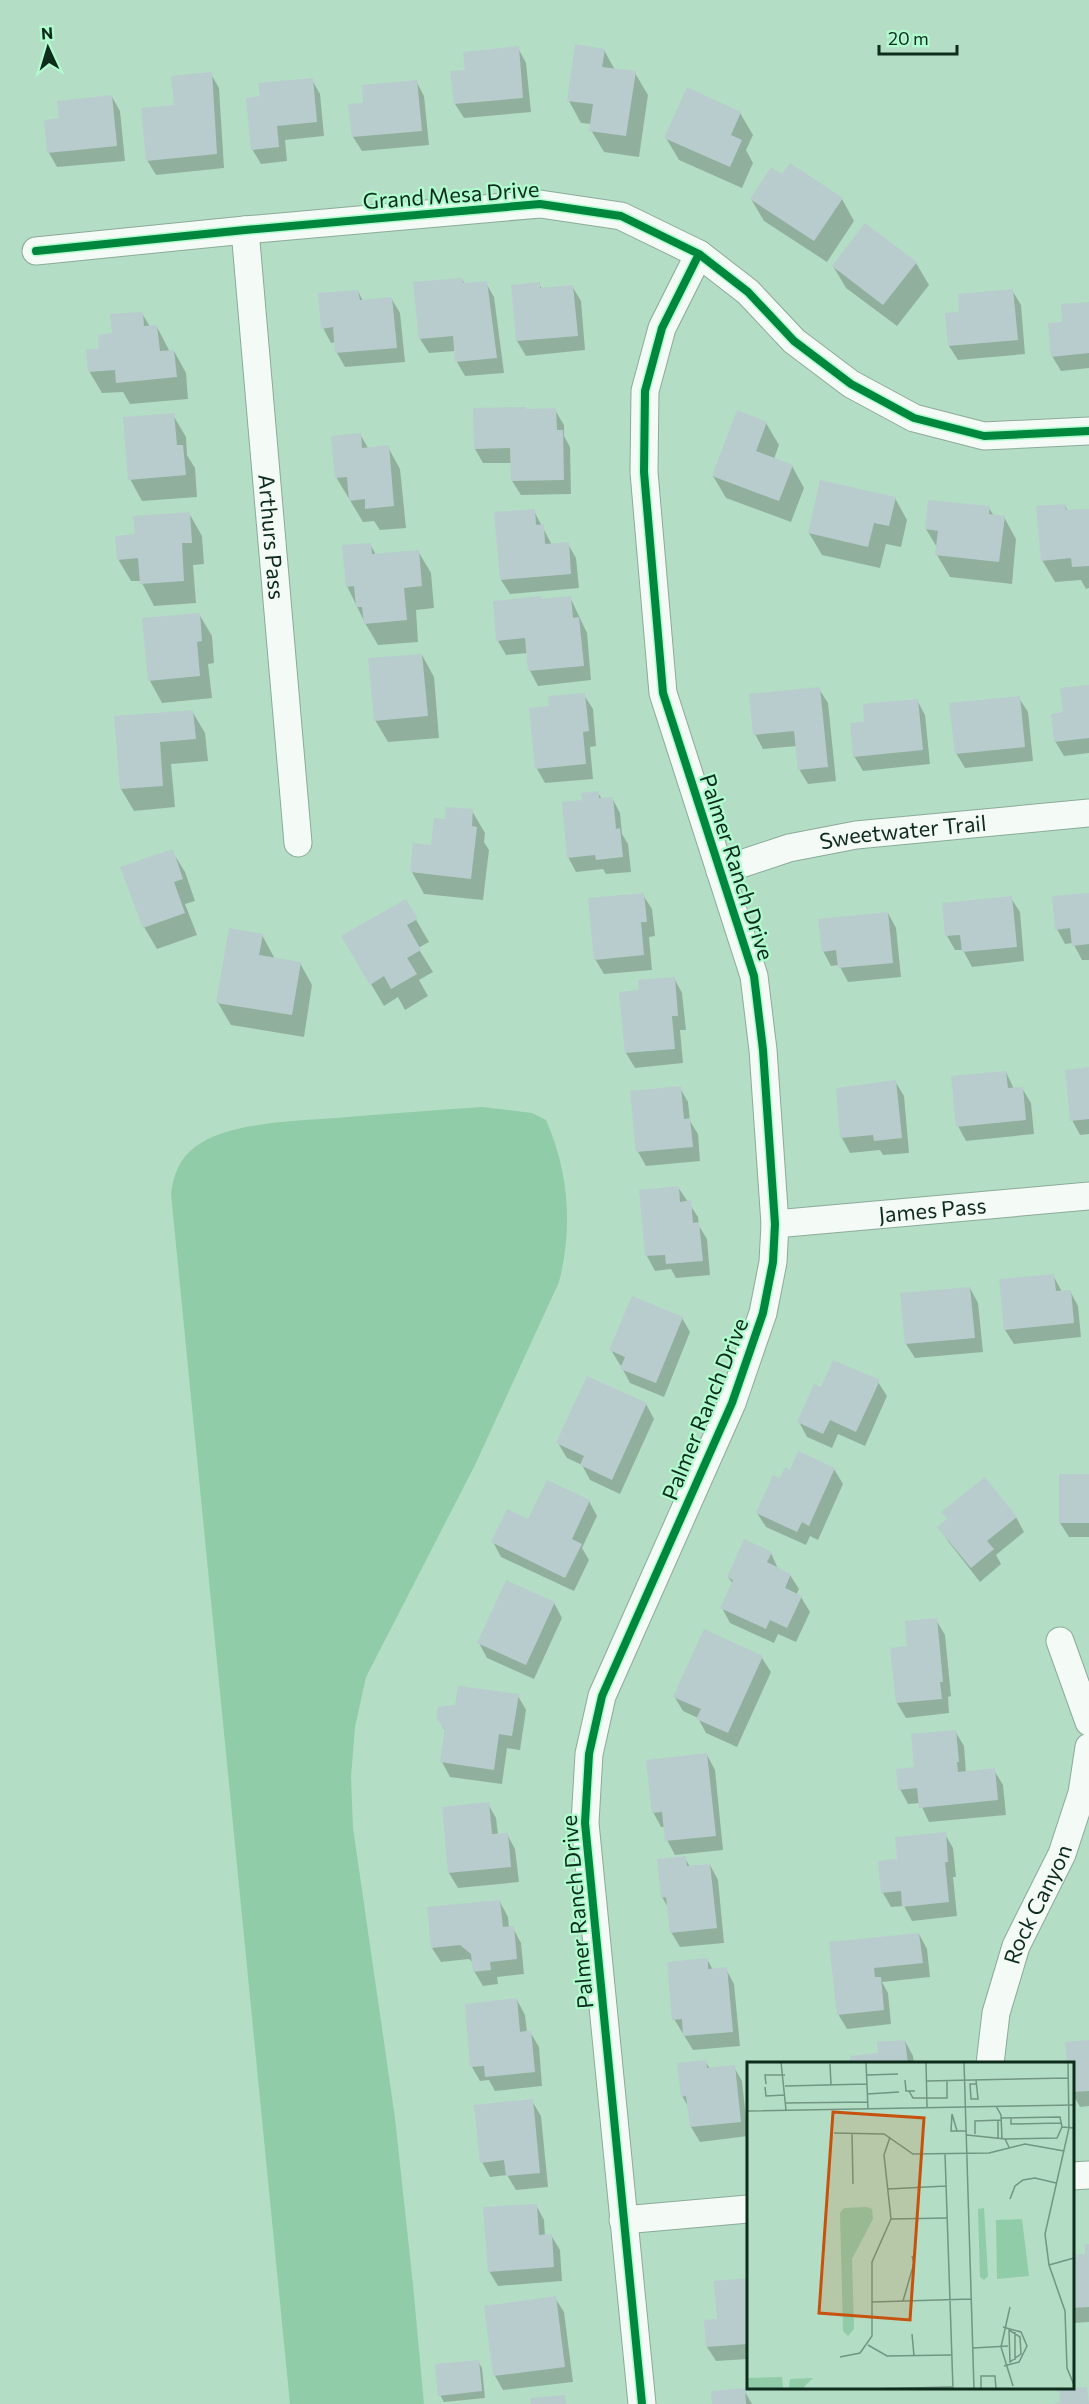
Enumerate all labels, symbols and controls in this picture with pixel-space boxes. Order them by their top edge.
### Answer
north arrow [18,18,78,78]
scale bar [879,18,957,56]
text: N [40,23,54,42]
text: 20 m [888,27,929,49]
street label: Grand Mesa Drive [362,175,540,214]
street label: Arthurs Pass [253,473,291,601]
street label: Palmer Ranch Drive [695,770,780,963]
street label: Sweetwater Trail [817,809,988,855]
street label: James Pass [877,1191,987,1228]
street label: Palmer Ranch Drive [656,1314,753,1504]
street label: Palmer Ranch Drive [555,1814,598,2010]
street label: Rock Canyon [997,1841,1077,1967]
inset map [747,2062,1074,2389]

